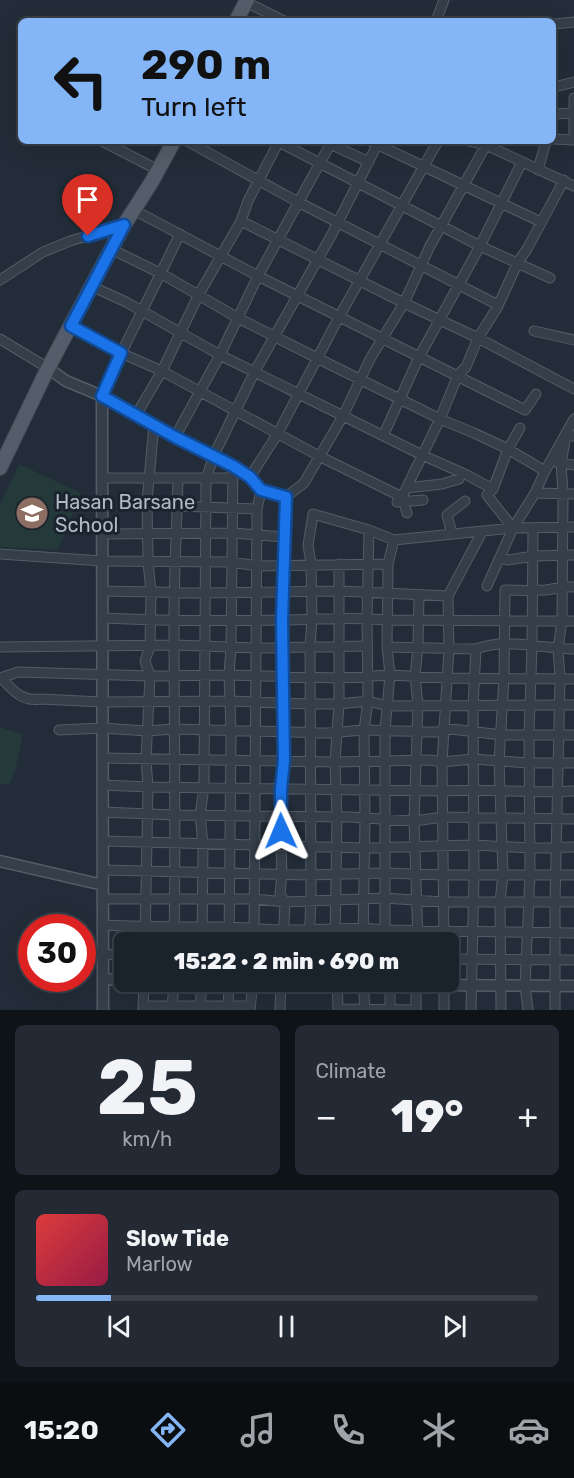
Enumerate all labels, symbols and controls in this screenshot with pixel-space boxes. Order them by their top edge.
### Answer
text: 290 m [141,40,271,90]
icon: left [42,42,120,120]
text: Turn left [141,91,246,123]
pin [62,174,113,236]
icon: arrive [71,183,104,216]
place label: Hasan Barsane School [55,490,195,537]
school or university icon: Hasan Barsane School [14,495,50,531]
position arrow [249,799,313,863]
speed limit sign: 30 [18,914,96,992]
text: 15:22 · 2 min · 690 m [174,948,399,975]
text: 25 [97,1041,198,1134]
text: Climate [316,1059,386,1083]
text: 19° [391,1090,463,1143]
text: − [316,1097,337,1136]
text: + [517,1097,538,1136]
text: km/h [122,1127,172,1151]
text: Slow Tide [126,1225,229,1252]
text: Marlow [126,1252,193,1276]
icon: previous [103,1310,136,1343]
icon: pause [270,1310,303,1343]
icon: next [438,1310,471,1343]
icon: directions [147,1409,189,1451]
icon: music [237,1409,279,1451]
icon: phone [327,1409,369,1451]
icon: climate [418,1409,460,1451]
icon: car [508,1409,550,1451]
text: 15:20 [24,1414,99,1446]

